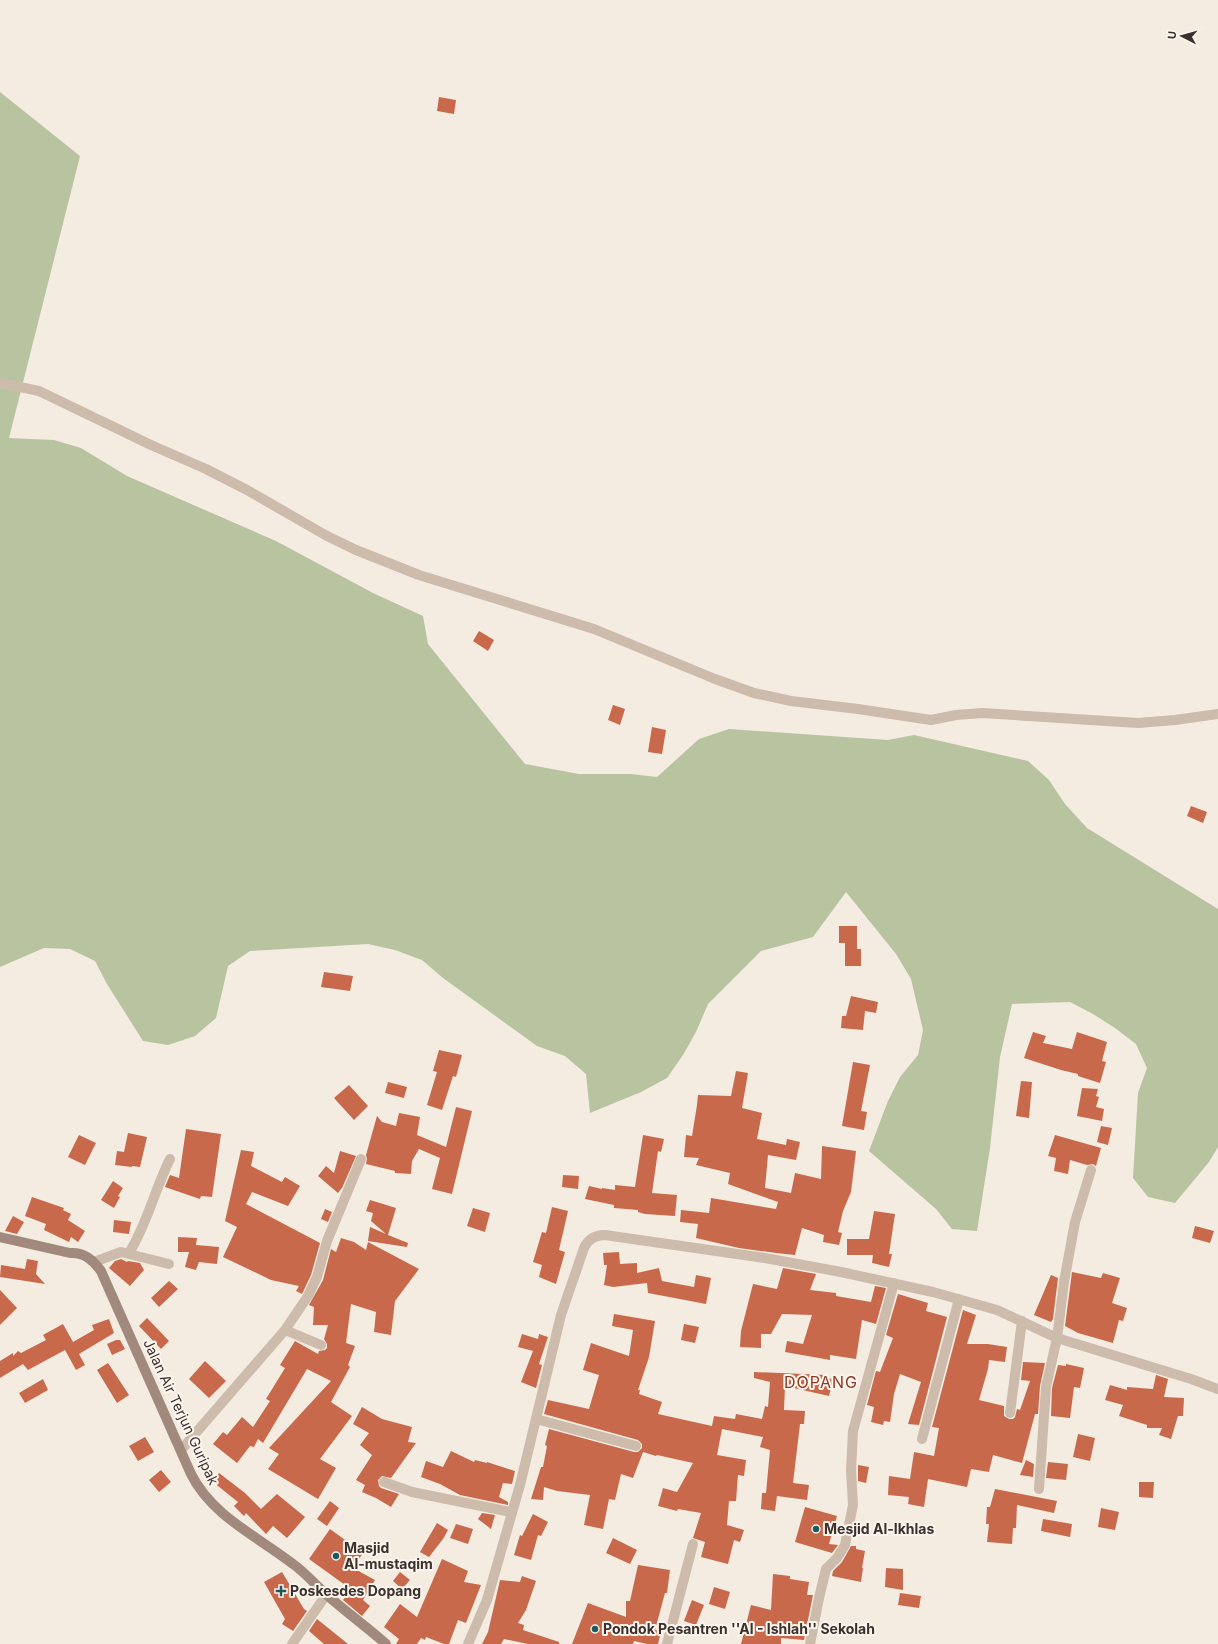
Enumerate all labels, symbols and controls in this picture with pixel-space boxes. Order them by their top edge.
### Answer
north arrow [1162,16,1202,56]
text: U [1165,30,1179,40]
street label: Jalan Air Terjun Guripak [140,1336,223,1488]
district label: DOPANG [784,1372,858,1392]
place label: Mesjid Al-Ikhlas [824,1520,934,1537]
marker: Mesjid Al-Ikhlas [811,1524,821,1534]
place label: Masjid Al-mustaqim [344,1539,433,1572]
marker: Masjid Al-mustaqim [331,1551,341,1561]
place label: Poskesdes Dopang [290,1582,421,1599]
marker: Poskesdes Dopang [275,1585,287,1597]
place label: Pondok Pesantren ''Al - Ishlah'' Sekolah [603,1620,875,1637]
marker: Pondok Pesantren ''Al - Ishlah'' Sekolah [590,1624,600,1634]

